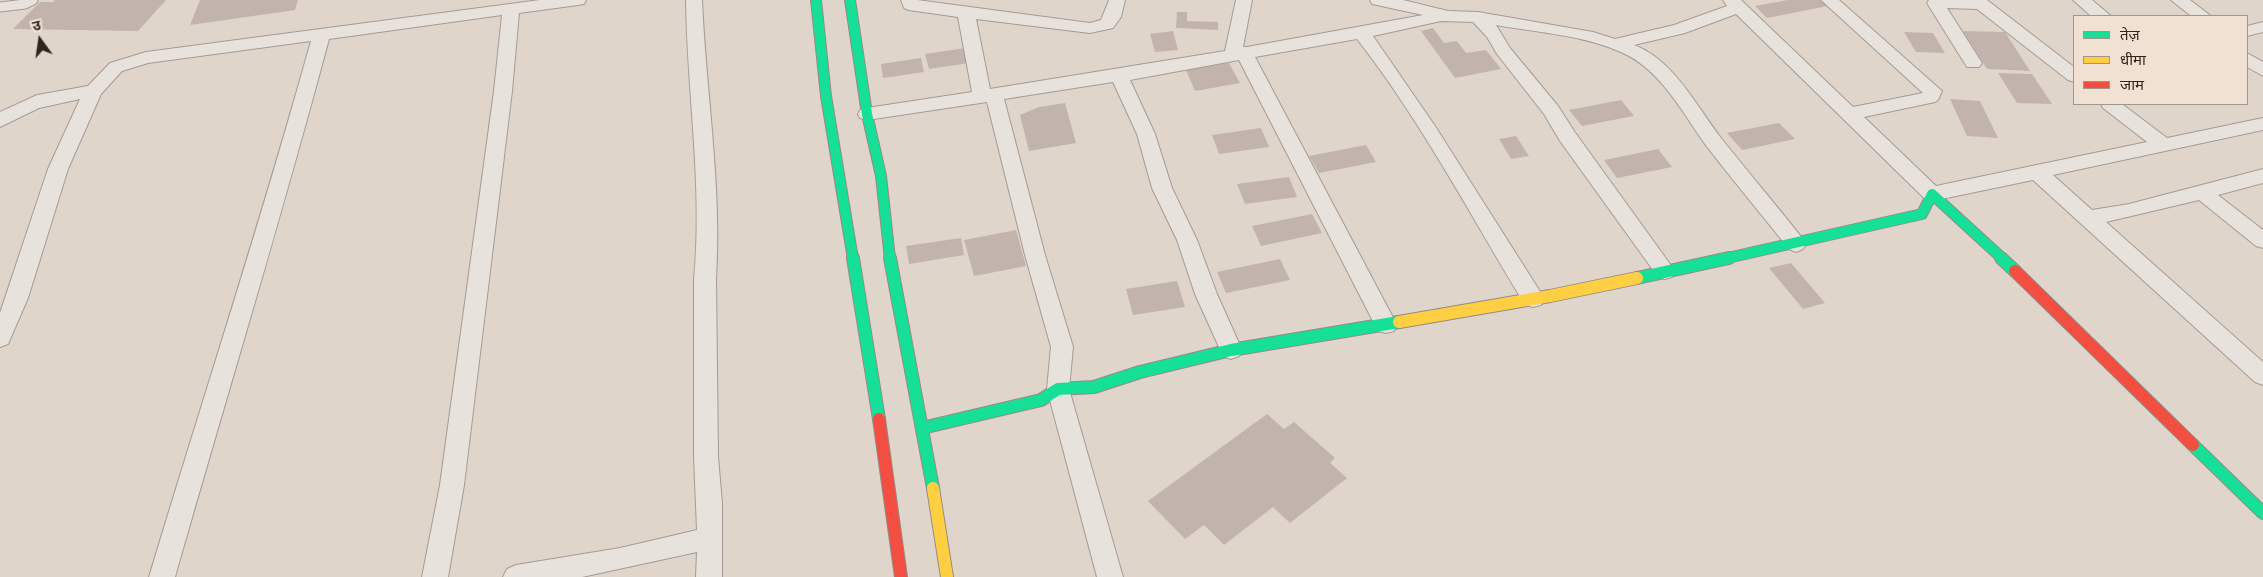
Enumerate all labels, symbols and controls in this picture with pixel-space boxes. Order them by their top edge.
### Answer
north arrow [15,15,65,65]
text: उ [30,15,43,35]
legend [2073,15,2248,105]
text: तेज़ [2120,24,2140,44]
text: धीमा [2120,49,2146,69]
text: जाम [2120,74,2144,94]

